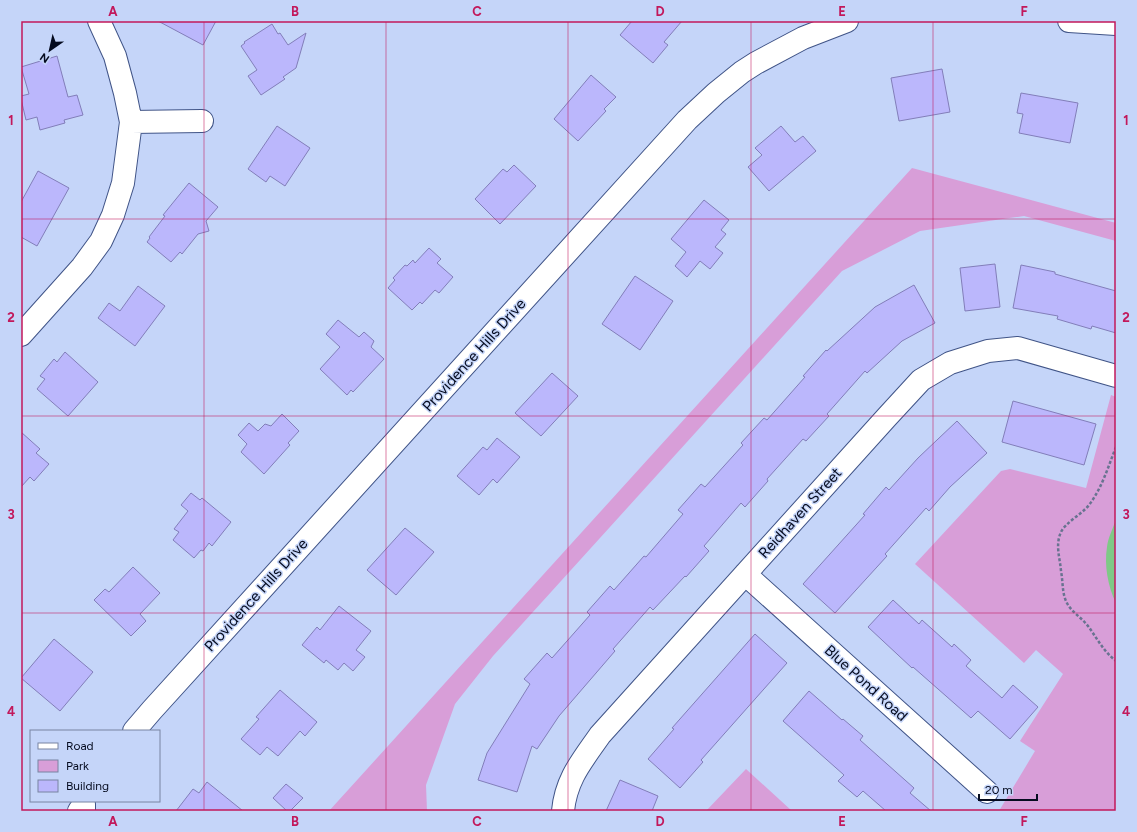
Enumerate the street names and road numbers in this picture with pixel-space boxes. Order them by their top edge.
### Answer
street label: Providence Hills Drive [419,295,529,415]
street label: Reidhaven Street [755,464,846,562]
street label: Providence Hills Drive [201,535,311,655]
street label: Blue Pond Road [821,641,911,725]

